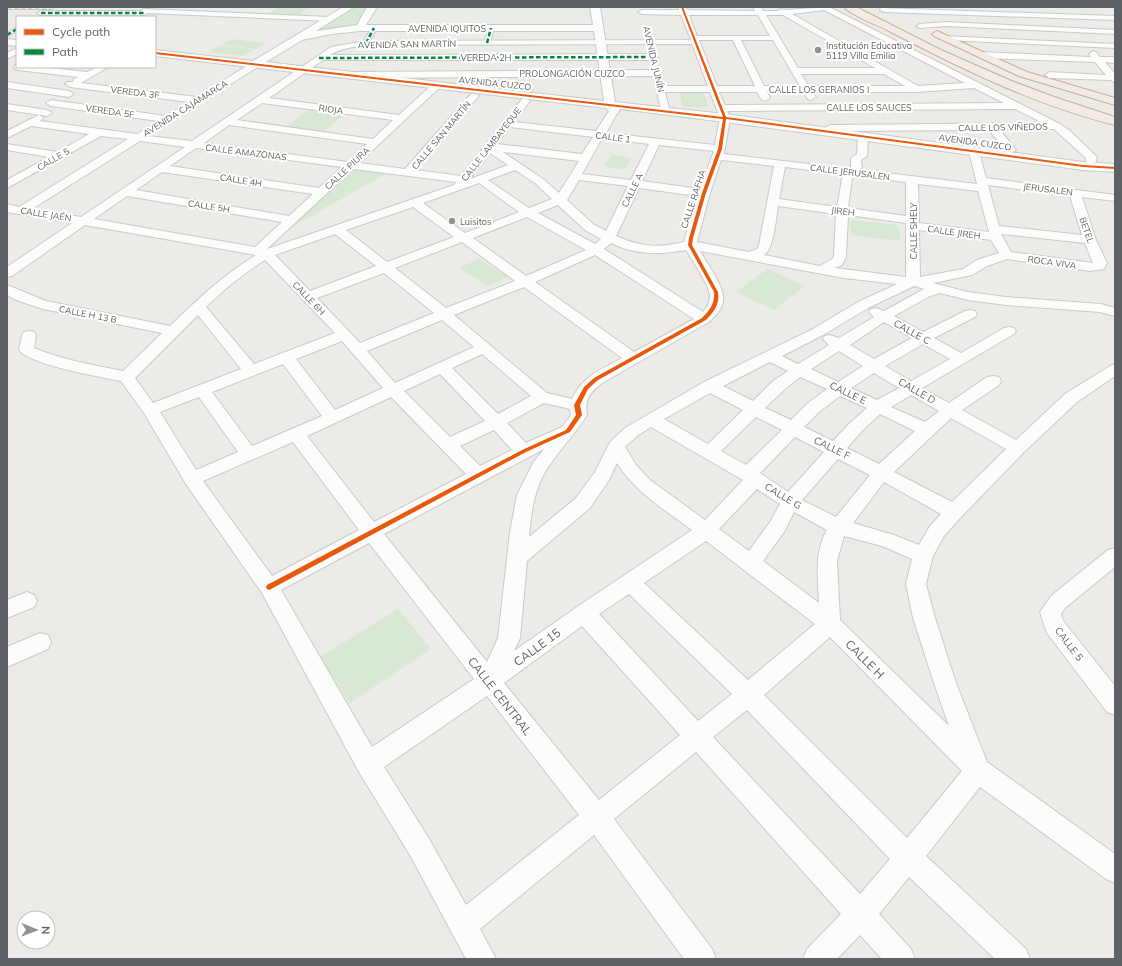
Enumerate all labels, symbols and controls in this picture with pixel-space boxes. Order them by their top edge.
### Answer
legend [16,16,156,68]
street label: AVENIDA IQUITOS [408,23,486,34]
text: Cycle path [52,24,110,39]
street label: AVENIDA JUNÍN [641,25,667,93]
street label: AVENIDA SAN MARTÍN [358,38,456,50]
place label: Institución Educativa 5119 Villa Emilia [826,40,912,61]
text: Path [52,44,78,59]
marker: Institución Educativa 5119 Villa Emilia [813,45,823,55]
street label: VEREDA 2H [461,52,512,63]
street label: PROLONGACIÓN CUZCO [519,67,625,79]
street label: AVENIDA CUZCO [458,74,532,92]
street label: AVENIDA CAJAMARCA [141,77,230,139]
street label: VEREDA 3F [110,84,160,100]
street label: CALLE LOS GERANIOS I [769,84,869,95]
street label: CALLE SAN MARTÍN [409,98,473,172]
street label: VEREDA 5F [85,102,135,120]
street label: RIOJA [318,102,344,116]
street label: CALLE LOS SAUCES [826,102,912,113]
street label: CALLE LAMBAYEQUE [459,105,523,183]
street label: CALLE LOS VIÑEDOS [958,121,1048,133]
street label: CALLE 1 [595,129,631,145]
street label: AVENIDA CUZCO [938,131,1012,153]
street label: CALLE AMAZONAS [205,142,288,163]
street label: CALLE PIURA [322,144,372,192]
street label: CALLE 5 [35,145,72,173]
street label: CALLE JERUSALEN [810,162,890,182]
street label: CALLE RAFHA [678,168,708,230]
street label: CALLE 4H [219,171,263,189]
street label: CALLE A [619,171,645,209]
street label: JERUSALEN [1022,180,1074,198]
street label: CALLE 5H [187,197,231,215]
street label: CALLE SHELY [908,202,919,260]
street label: JIREH [831,204,856,218]
street label: CALLE JAÉN [20,205,72,223]
street label: BETEL [1077,215,1097,245]
marker: Luisitos [447,216,457,226]
place label: Luisitos [460,216,491,227]
street label: CALLE JIREH [927,223,981,241]
street label: ROCA VIVA [1027,253,1077,271]
street label: CALLE 6H [290,279,328,317]
street label: CALLE H 13 B [58,303,118,325]
street label: CALLE C [891,317,933,348]
street label: CALLE D [896,375,938,407]
street label: CALLE E [827,379,869,407]
street label: CALLE F [812,434,853,463]
street label: CALLE G [762,480,804,512]
street label: CALLE 5 [1052,624,1086,664]
street label: CALLE 15 [511,625,563,669]
street label: CALLE H [842,636,888,682]
street label: CALLE CENTRAL [465,654,535,738]
north arrow [16,910,56,950]
text: N [39,926,53,934]

